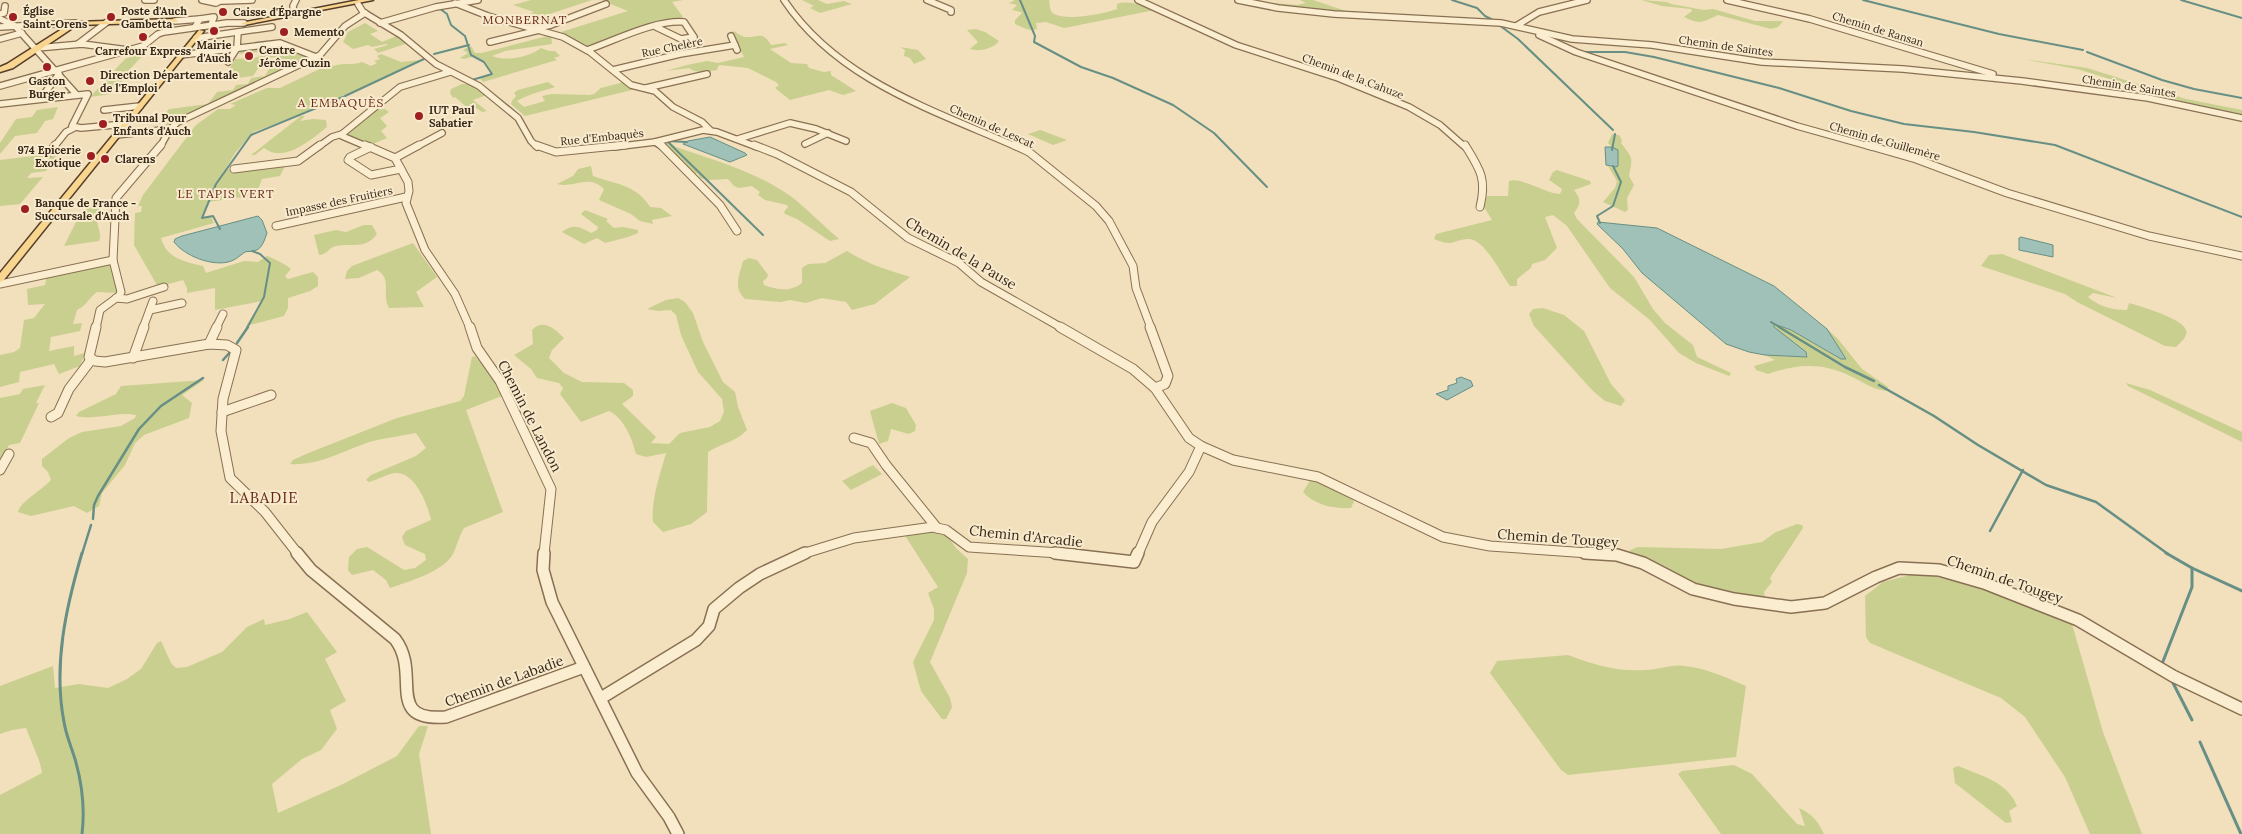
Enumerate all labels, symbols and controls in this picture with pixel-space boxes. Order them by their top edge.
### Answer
place label: Église Saint-Orens [23,4,87,31]
place label: Poste d'Auch Gambetta [121,4,187,31]
place label: Caisse d'Épargne [233,5,321,19]
marker: Caisse d'Épargne [217,6,229,18]
street label: Chemin de Ransan [1831,8,1926,50]
marker: Église Saint-Orens [7,11,19,23]
marker: Poste d'Auch Gambetta [105,11,117,23]
district label: MONBERNAT [483,12,567,27]
marker: Mairie d'Auch [208,25,220,37]
place label: Memento [294,25,344,39]
marker: Memento [278,26,290,38]
marker: Carrefour Express [137,31,149,43]
street label: Chemin de Saintes [1678,32,1774,60]
street label: Rue Chelère [640,34,704,60]
place label: Mairie d'Auch [197,38,231,65]
place label: Centre Jérôme Cuzin [259,43,331,70]
place label: Carrefour Express [95,44,191,58]
marker: Centre Jérôme Cuzin [243,50,255,62]
street label: Chemin de la Cahuze [1300,50,1406,102]
marker: Gaston Burger [41,61,53,73]
place label: Direction Départementale de l'Emploi [100,68,238,95]
street label: Chemin de Saintes [2081,72,2177,100]
place label: Gaston Burger [28,74,66,101]
marker: Direction Départementale de l'Emploi [84,75,96,87]
district label: A EMBAQUÈS [297,95,384,110]
street label: Chemin de Lescat [947,101,1037,151]
place label: IUT Paul Sabatier [429,103,475,130]
marker: IUT Paul Sabatier [413,110,425,122]
place label: Tribunal Pour Enfants d'Auch [113,111,191,138]
marker: Tribunal Pour Enfants d'Auch [97,118,109,130]
street label: Chemin de Guillemère [1828,118,1942,164]
street label: Rue d'Embaquès [560,126,644,148]
place label: 974 Epicerie Exotique [17,143,81,170]
marker: 974 Epicerie Exotique [85,150,97,162]
place label: Clarens [115,152,155,166]
marker: Clarens [99,153,111,165]
street label: Impasse des Fruitiers [284,183,394,219]
district label: LE TAPIS VERT [177,186,275,201]
place label: Banque de France - Succursale d'Auch [35,196,136,223]
marker: Banque de France - Succursale d'Auch [19,203,31,215]
street label: Chemin de la Pause [902,213,1020,294]
street label: Chemin de Landon [494,357,566,475]
district label: LABADIE [230,488,298,507]
street label: Chemin d'Arcadie [968,521,1084,551]
street label: Chemin de Tougey [1497,525,1620,551]
street label: Chemin de Tougey [1945,551,2066,607]
street label: Chemin de Labadie [442,651,566,711]

